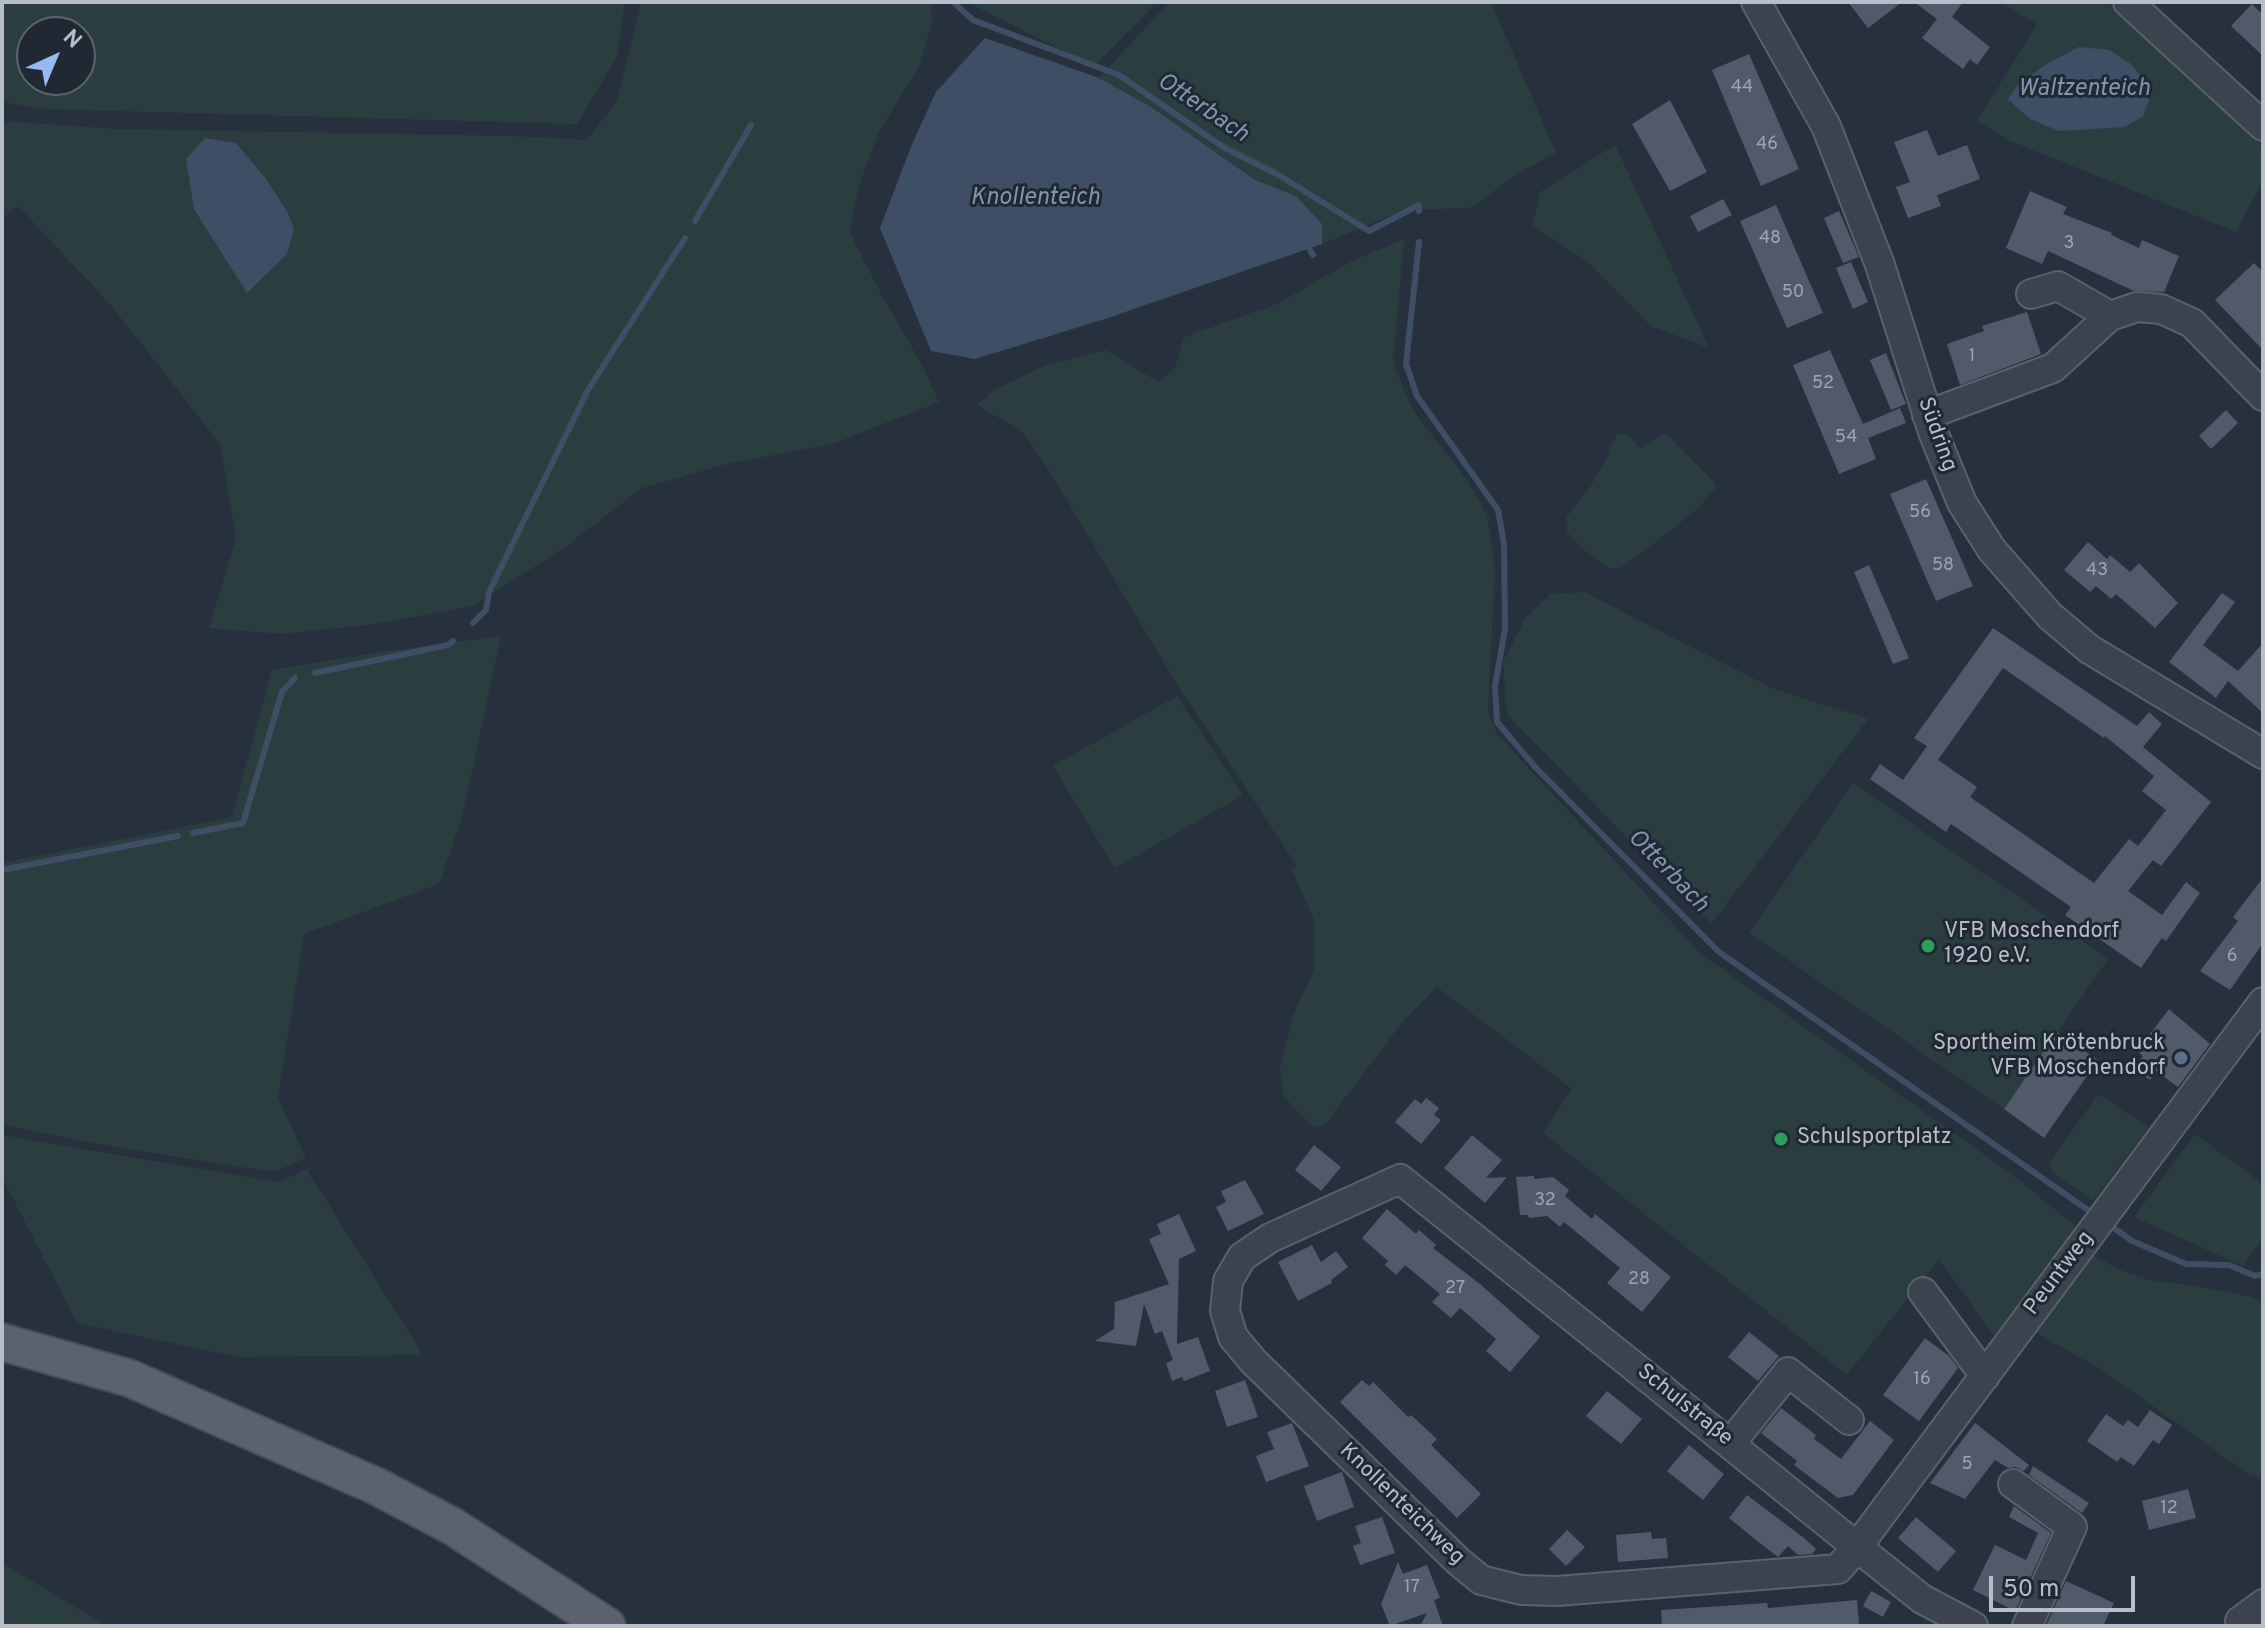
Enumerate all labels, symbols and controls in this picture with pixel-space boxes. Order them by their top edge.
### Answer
north arrow [16,16,96,96]
text: N [57,25,87,55]
water label: Otterbach [1151,68,1253,150]
water label: Waltzenteich [2018,76,2150,104]
house number: 44 [1731,77,1753,99]
house number: 46 [1756,134,1778,156]
water label: Knollenteich [970,185,1100,213]
house number: 48 [1759,228,1781,250]
house number: 3 [2064,233,2074,255]
house number: 50 [1782,282,1804,304]
house number: 1 [1969,346,1975,368]
house number: 52 [1812,373,1834,395]
street label: Südring [1910,394,1962,476]
house number: 54 [1835,427,1857,449]
house number: 56 [1909,502,1931,524]
house number: 58 [1932,555,1954,577]
house number: 43 [2086,560,2108,582]
water label: Otterbach [1620,824,1714,920]
place label: VFB Moschendorf 1920 e.V. [1944,920,2119,972]
marker: VFB Moschendorf 1920 e.V. [1919,937,1937,955]
house number: 6 [2227,946,2237,968]
place label: Sportheim Krötenbruck VFB Moschendorf [1933,1032,2165,1084]
marker: Sportheim Krötenbruck VFB Moschendorf [2172,1049,2190,1067]
place label: Schulsportplatz [1797,1126,1952,1152]
marker: Schulsportplatz [1772,1130,1790,1148]
house number: 32 [1534,1190,1556,1212]
street label: Peuntweg [2020,1227,2100,1321]
house number: 28 [1628,1269,1650,1291]
house number: 27 [1445,1278,1465,1300]
street label: Schulstraße [1631,1359,1737,1453]
house number: 16 [1913,1369,1931,1391]
street label: Knollenteichweg [1333,1439,1469,1571]
house number: 5 [1961,1454,1973,1476]
house number: 12 [2160,1498,2178,1520]
scale bar [1993,1560,2139,1610]
text: 50 m [2003,1575,2059,1605]
house number: 17 [1404,1577,1420,1599]

